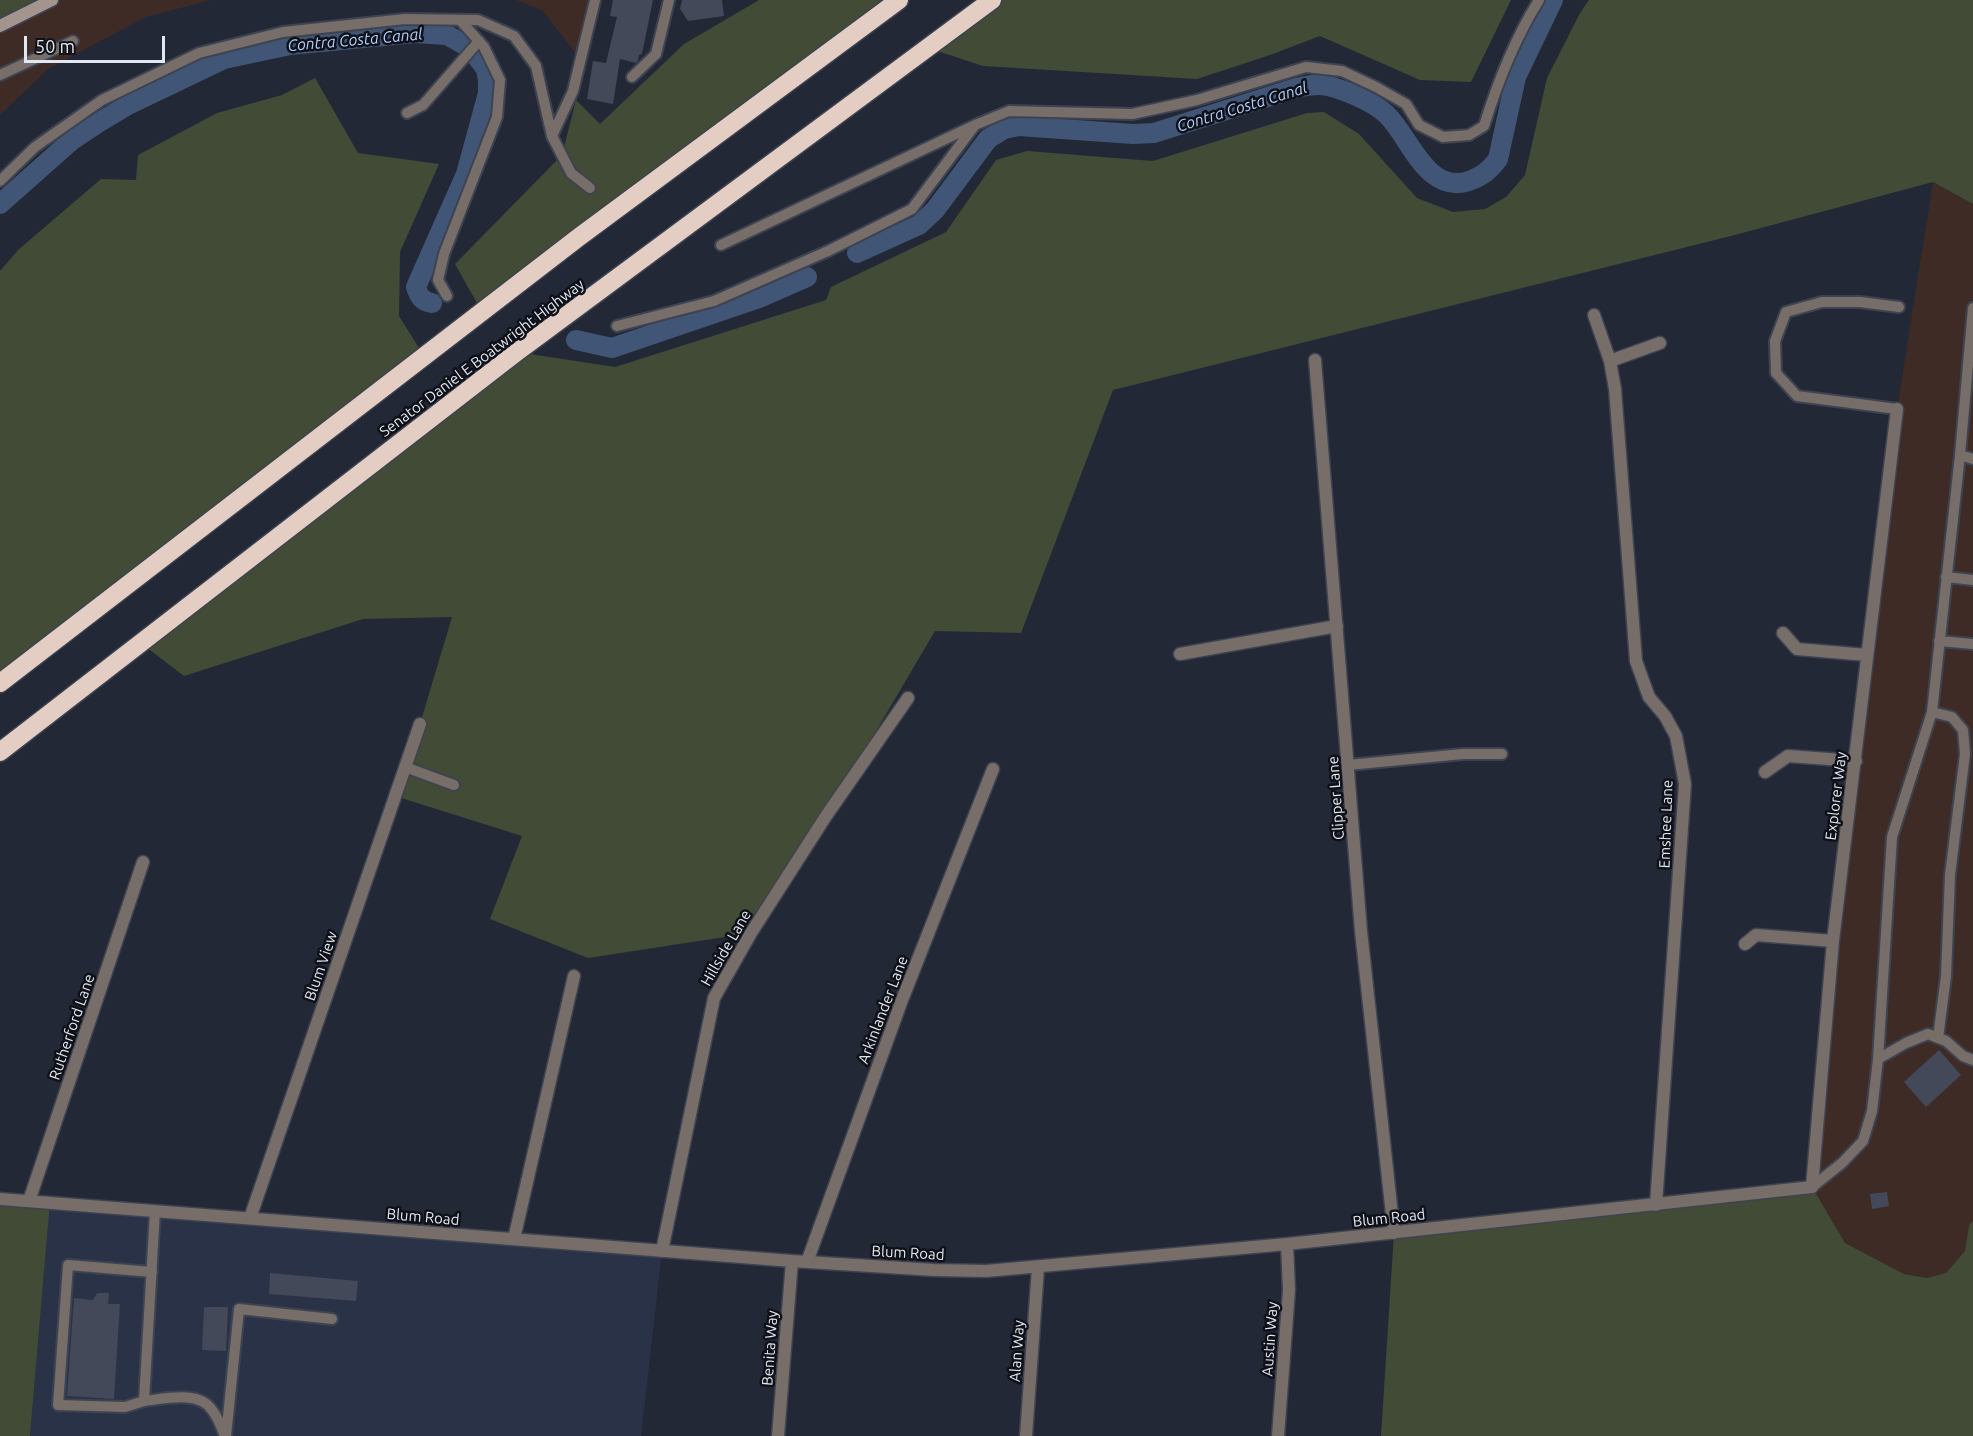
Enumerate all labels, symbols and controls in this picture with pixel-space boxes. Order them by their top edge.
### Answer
scale bar [27,24,168,62]
water label: Contra Costa Canal [287,25,423,55]
text: 50 m [35,36,75,56]
water label: Contra Costa Canal [1174,78,1310,136]
street label: Senator Daniel E Boatwright Highway [376,275,588,441]
street label: Explorer Way [1822,751,1850,841]
street label: Clipper Lane [1324,756,1348,840]
street label: Emshee Lane [1655,779,1677,869]
street label: Hillside Lane [697,907,755,989]
street label: Blum View [301,929,341,1003]
street label: Arkinlander Lane [854,954,912,1066]
street label: Rutherford Lane [45,972,99,1082]
street label: Blum Road [386,1205,460,1229]
street label: Blum Road [1352,1205,1426,1231]
street label: Blum Road [871,1242,945,1264]
street label: Austin Way [1258,1301,1282,1377]
street label: Benita Way [758,1310,782,1386]
street label: Alan Way [1006,1319,1028,1383]

